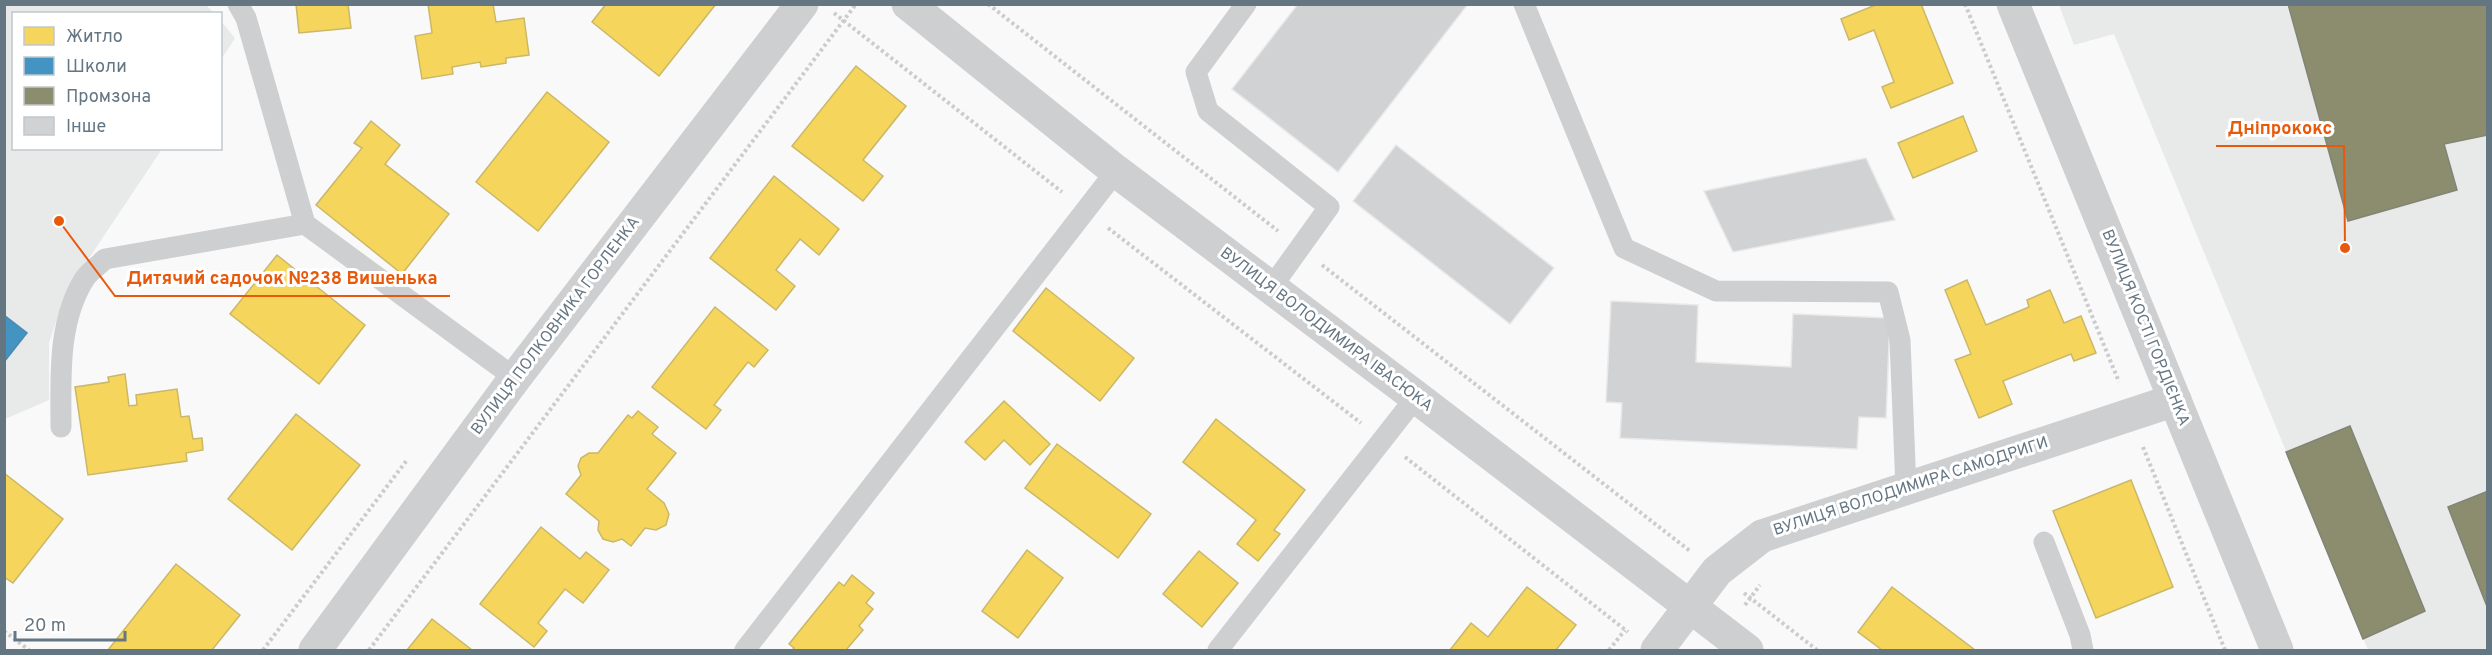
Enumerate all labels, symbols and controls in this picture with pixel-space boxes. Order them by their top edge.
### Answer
legend [12,12,222,150]
text: Житло [66,26,123,49]
text: Школи [66,56,127,79]
text: Промзона [66,86,151,109]
callout: Дніпрококс [2216,110,2344,146]
text: Інше [66,116,106,139]
text: Дніпрококс [2228,118,2332,141]
street label: ВУЛИЦЯ ПОЛКОВНИКА ГОРЛЕНКА [467,213,645,439]
street label: ВУЛИЦЯ КОСТІ ГОРДІЄНКА [2096,227,2194,429]
street label: ВУЛИЦЯ ВОЛОДИМИРА ІВАСЮКА [1216,243,1436,417]
callout: Дитячий садочок №238 Вишенька [115,260,450,296]
text: Дитячий садочок №238 Вишенька [126,268,438,291]
street label: ВУЛИЦЯ ВОЛОДИМИРА САМОДРИГИ [1771,433,2051,541]
scale bar [15,604,124,642]
text: 20 m [24,615,66,638]

